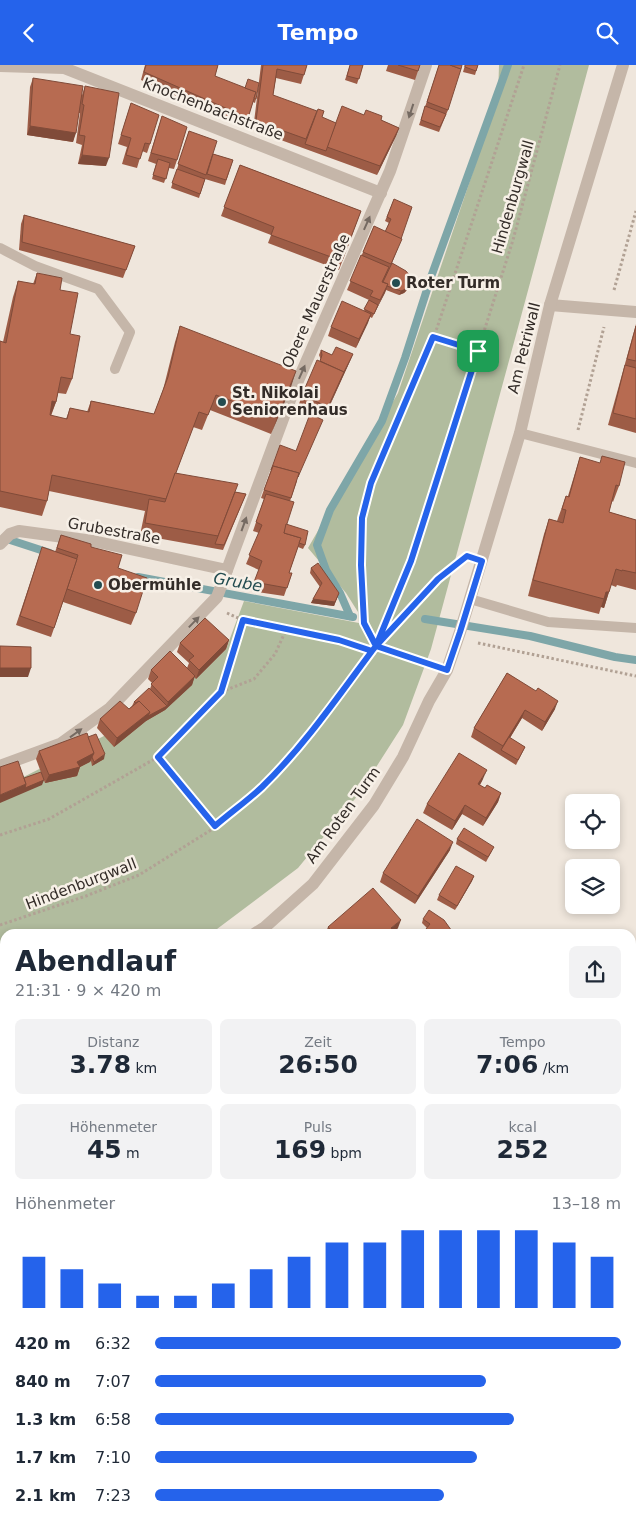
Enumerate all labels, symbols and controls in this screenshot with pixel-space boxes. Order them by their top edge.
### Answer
icon: back [15,19,43,47]
icon: search [593,19,621,47]
text: Tempo [278,20,358,45]
street label: Knochenbachstraße [140,74,286,144]
one-way arrow [406,104,414,119]
street label: Hindenburgwall [488,138,538,256]
one-way arrow [364,216,372,230]
street label: Obere Mauerstraße [278,231,354,371]
place label: Roter Turm [406,274,500,292]
marker: Roter Turm [390,277,402,289]
street label: Am Petriwall [504,301,544,395]
pin [457,330,499,372]
icon: arrive [464,337,492,365]
one-way arrow [298,365,306,379]
place label: St. Nikolai Seniorenhaus [232,384,348,419]
marker: St. Nikolai Seniorenhaus [216,396,228,408]
street label: Grubestraße [66,514,162,548]
one-way arrow [240,516,248,531]
water label: Grube [212,568,264,596]
place label: Obermühle [108,576,201,594]
marker: Obermühle [92,579,104,591]
one-way arrow [188,616,200,628]
one-way arrow [69,727,82,738]
street label: Am Roten Turm [302,763,384,867]
map controls [565,794,620,914]
button: locate [565,794,620,849]
street label: Hindenburgwall [23,855,139,913]
button: layers [565,859,620,914]
text: Abendlauf [15,945,176,978]
button: share [569,946,621,998]
text: 21:31 · 9 × 420 m [15,981,161,1000]
text: Distanz [87,1034,139,1050]
text: Zeit [304,1034,332,1050]
text: Tempo [500,1034,546,1050]
text: 3.78 [69,1050,131,1079]
text: 26:50 [278,1050,358,1079]
text: 7:06 [476,1050,538,1079]
text: km [131,1060,157,1076]
text: /km [538,1060,569,1076]
text: Höhenmeter [70,1119,157,1135]
text: Puls [304,1119,332,1135]
text: kcal [509,1119,537,1135]
text: 45 [87,1135,122,1164]
text: 169 [274,1135,326,1164]
text: 252 [497,1135,549,1164]
text: m [122,1145,140,1161]
text: bpm [326,1145,362,1161]
text: Höhenmeter [15,1194,115,1213]
text: 13–18 m [552,1194,621,1213]
text: 420 m [15,1334,71,1353]
text: 6:32 [95,1334,131,1353]
text: 840 m [15,1372,71,1391]
text: 7:07 [95,1372,131,1391]
text: 1.3 km [15,1410,76,1429]
text: 6:58 [95,1410,131,1429]
text: 1.7 km [15,1448,76,1467]
text: 7:10 [95,1448,131,1467]
text: 2.1 km [15,1486,76,1505]
text: 7:23 [95,1486,131,1505]

